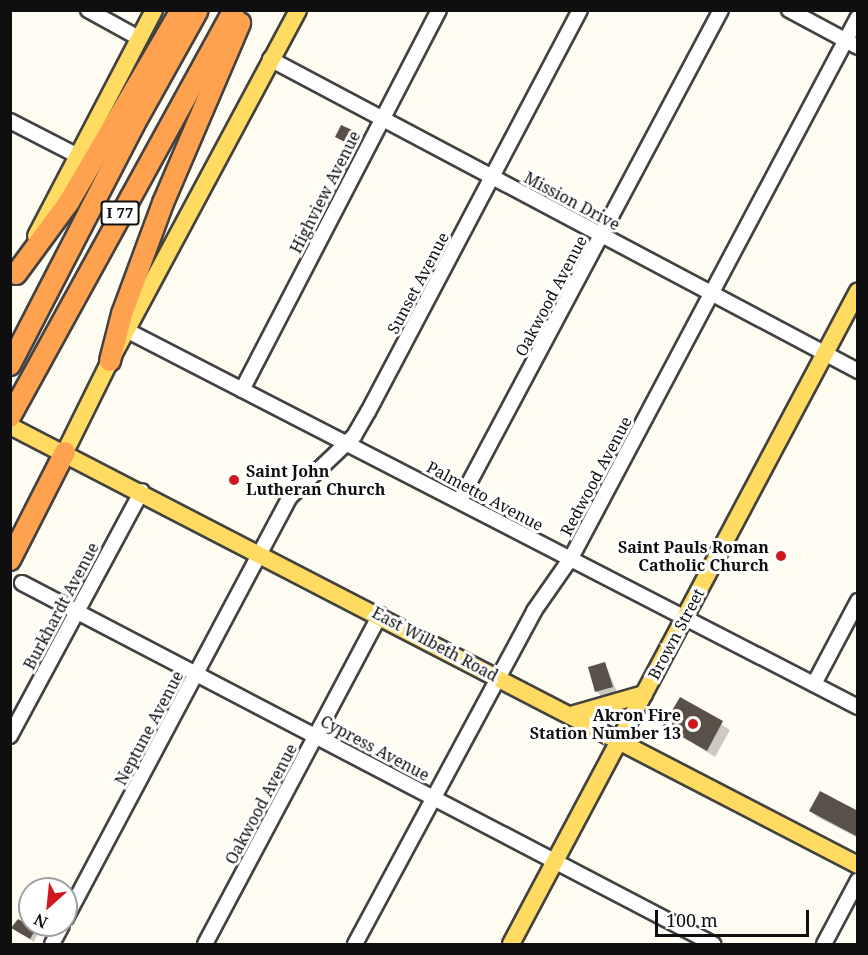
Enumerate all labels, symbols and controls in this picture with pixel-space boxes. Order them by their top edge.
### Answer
street label: Highview Avenue [286,128,364,256]
street label: Mission Drive [521,168,623,234]
road number: I 77 [100,201,140,225]
street label: Sunset Avenue [383,229,453,337]
street label: Oakwood Avenue [511,232,591,360]
street label: Redwood Avenue [556,413,636,539]
street label: Palmetto Avenue [423,457,547,535]
place label: Saint John Lutheran Church [246,461,385,499]
marker: Saint John Lutheran Church [227,473,241,487]
place label: Saint Pauls Roman Catholic Church [618,537,769,575]
street label: Burkhardt Avenue [19,539,103,673]
marker: Saint Pauls Roman Catholic Church [774,549,788,563]
street label: Brown Street [644,585,708,683]
street label: East Wilbeth Road [369,603,501,685]
street label: Neptune Avenue [111,668,187,788]
place label: Akron Fire Station Number 13 [530,705,681,743]
street label: Cypress Avenue [317,711,433,785]
marker: Akron Fire Station Number 13 [686,717,700,731]
street label: Oakwood Avenue [221,740,301,868]
north arrow [18,877,78,937]
scale bar [658,898,812,936]
text: 100 m [666,908,718,932]
text: N [30,909,51,934]

